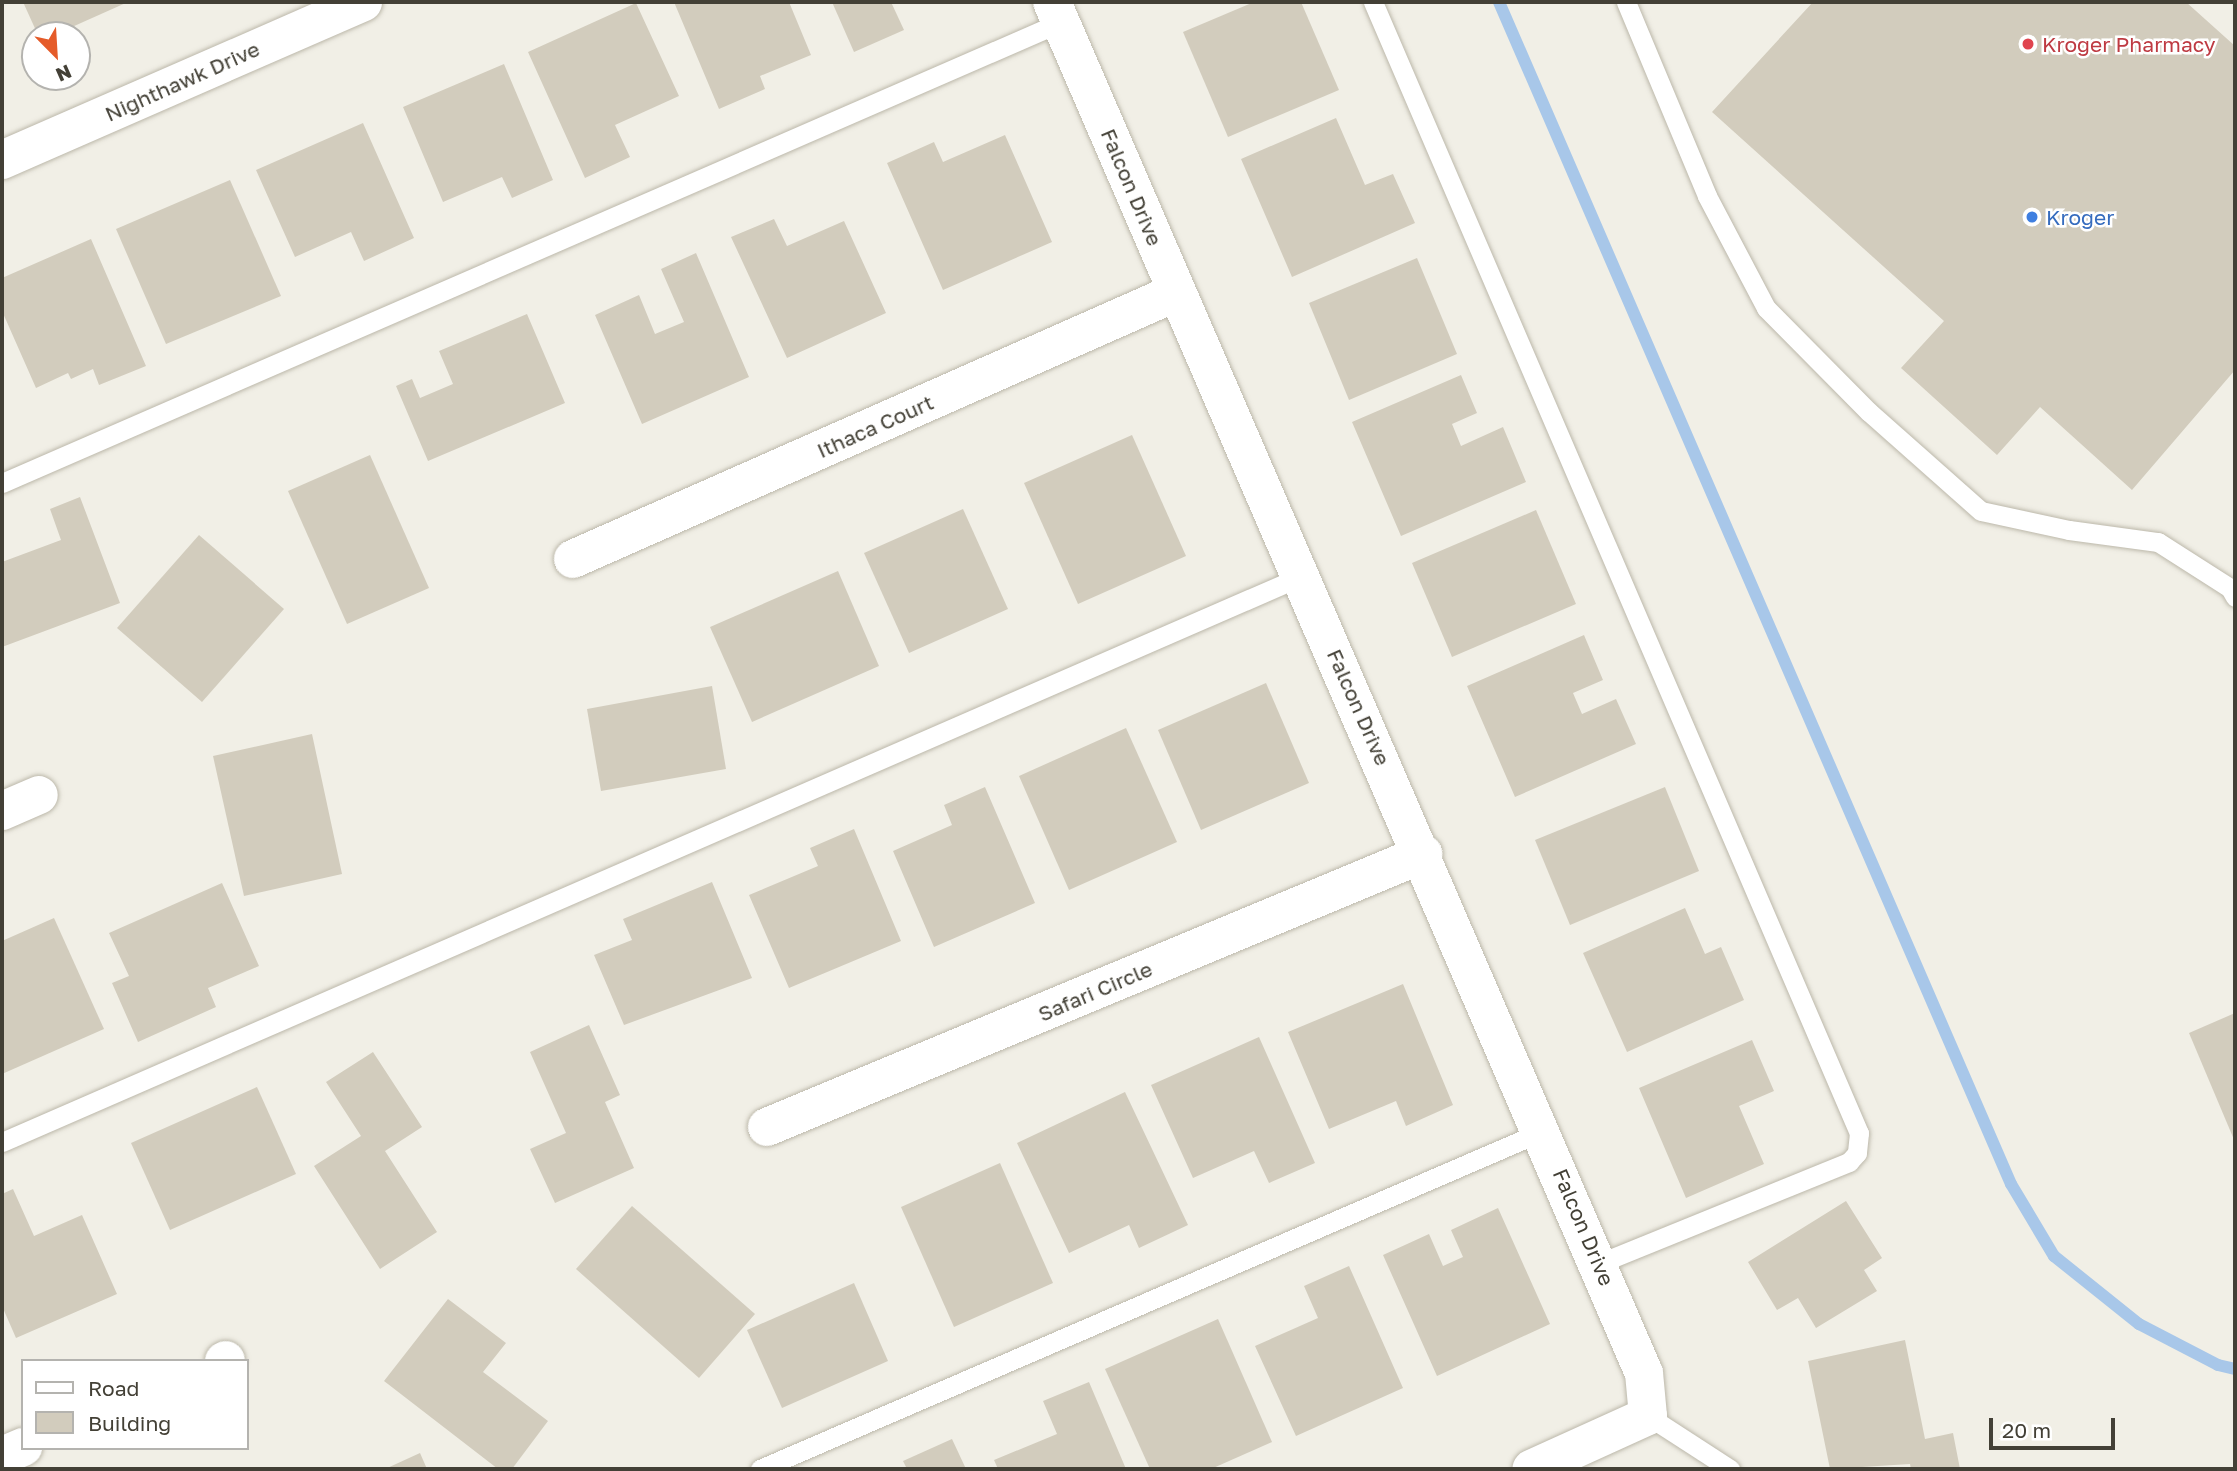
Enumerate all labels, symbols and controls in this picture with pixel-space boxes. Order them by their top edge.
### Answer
north arrow [21,21,91,91]
place label: Kroger Pharmacy [2042,31,2216,57]
street label: Nighthawk Drive [101,36,263,126]
marker: Kroger Pharmacy [2020,36,2036,52]
text: N [53,60,75,87]
street label: Falcon Drive [1096,125,1168,249]
place label: Kroger [2046,204,2114,230]
marker: Kroger [2024,209,2040,225]
street label: Ithaca Court [813,389,937,463]
street label: Falcon Drive [1322,645,1396,769]
street label: Safari Circle [1034,956,1156,1026]
street label: Falcon Drive [1548,1165,1620,1289]
legend [21,1359,248,1450]
text: Road [88,1375,139,1401]
scale bar [1992,1404,2118,1448]
text: Building [88,1410,171,1436]
text: 20 m [2002,1417,2051,1443]

